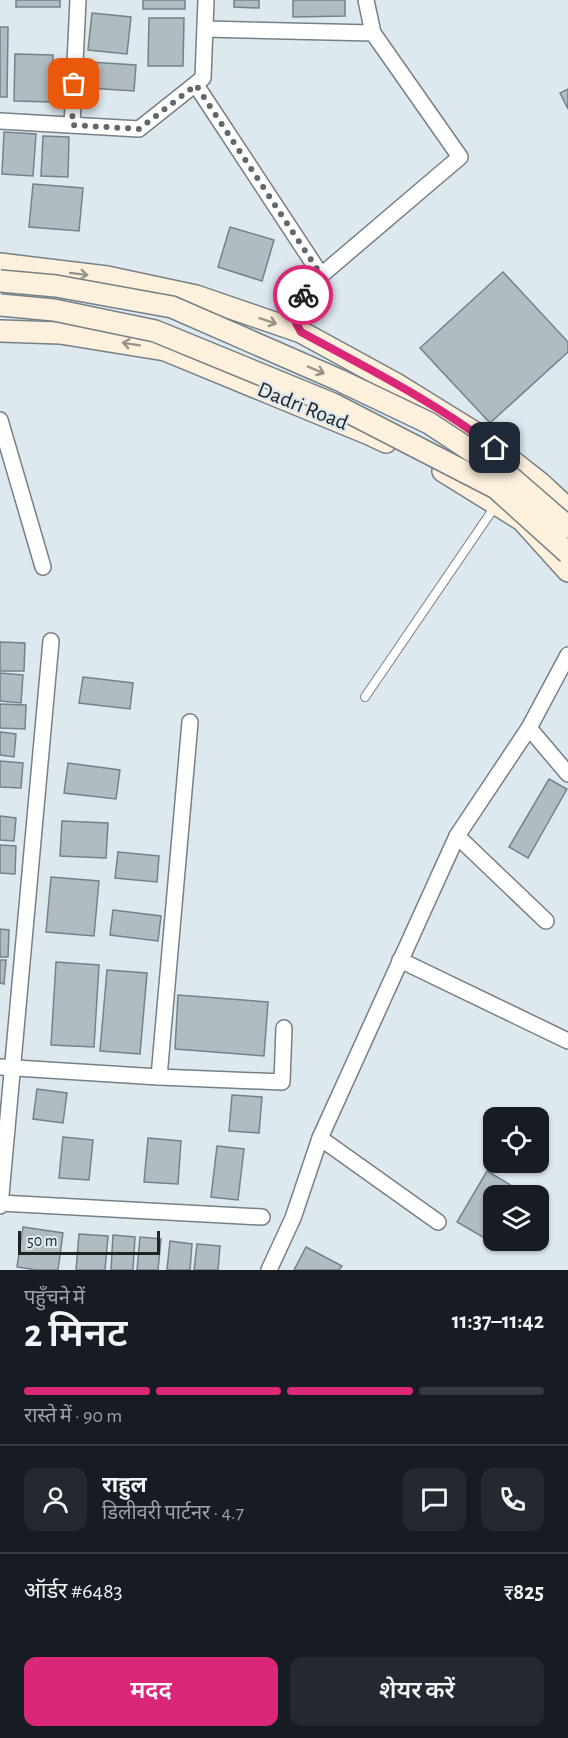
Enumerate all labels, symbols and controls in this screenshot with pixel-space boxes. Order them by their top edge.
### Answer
pin [48,58,99,109]
icon: bag [57,67,90,100]
courier [273,265,333,325]
one-way arrow [68,268,88,279]
icon: bike [287,279,320,312]
one-way arrow [258,316,277,327]
one-way arrow [121,339,141,350]
one-way arrow [307,365,325,376]
street label: Dadri Road [255,378,351,434]
pin [469,422,520,473]
icon: home [478,431,511,464]
map controls [483,1107,549,1251]
button: locate [483,1107,549,1173]
button: layers [483,1185,549,1251]
scale bar [18,1228,160,1256]
text: 50 m [27,1233,58,1249]
text: पहुँचने में [24,1288,85,1308]
text: 11:37–11:42 [452,1310,544,1332]
text: 2 मिनट [24,1315,127,1354]
text: रास्ते में · 90 m [24,1406,122,1426]
button: person [24,1468,87,1531]
button: chat [403,1468,466,1531]
button: phone [481,1468,544,1531]
text: राहुल [102,1474,147,1496]
text: डिलीवरी पार्टनर · 4.7 [102,1503,244,1523]
text: ऑर्डर #6483 [24,1580,123,1602]
text: ₹825 [504,1581,544,1603]
button: मदद [24,1657,278,1726]
button: शेयर करें [290,1657,544,1726]

